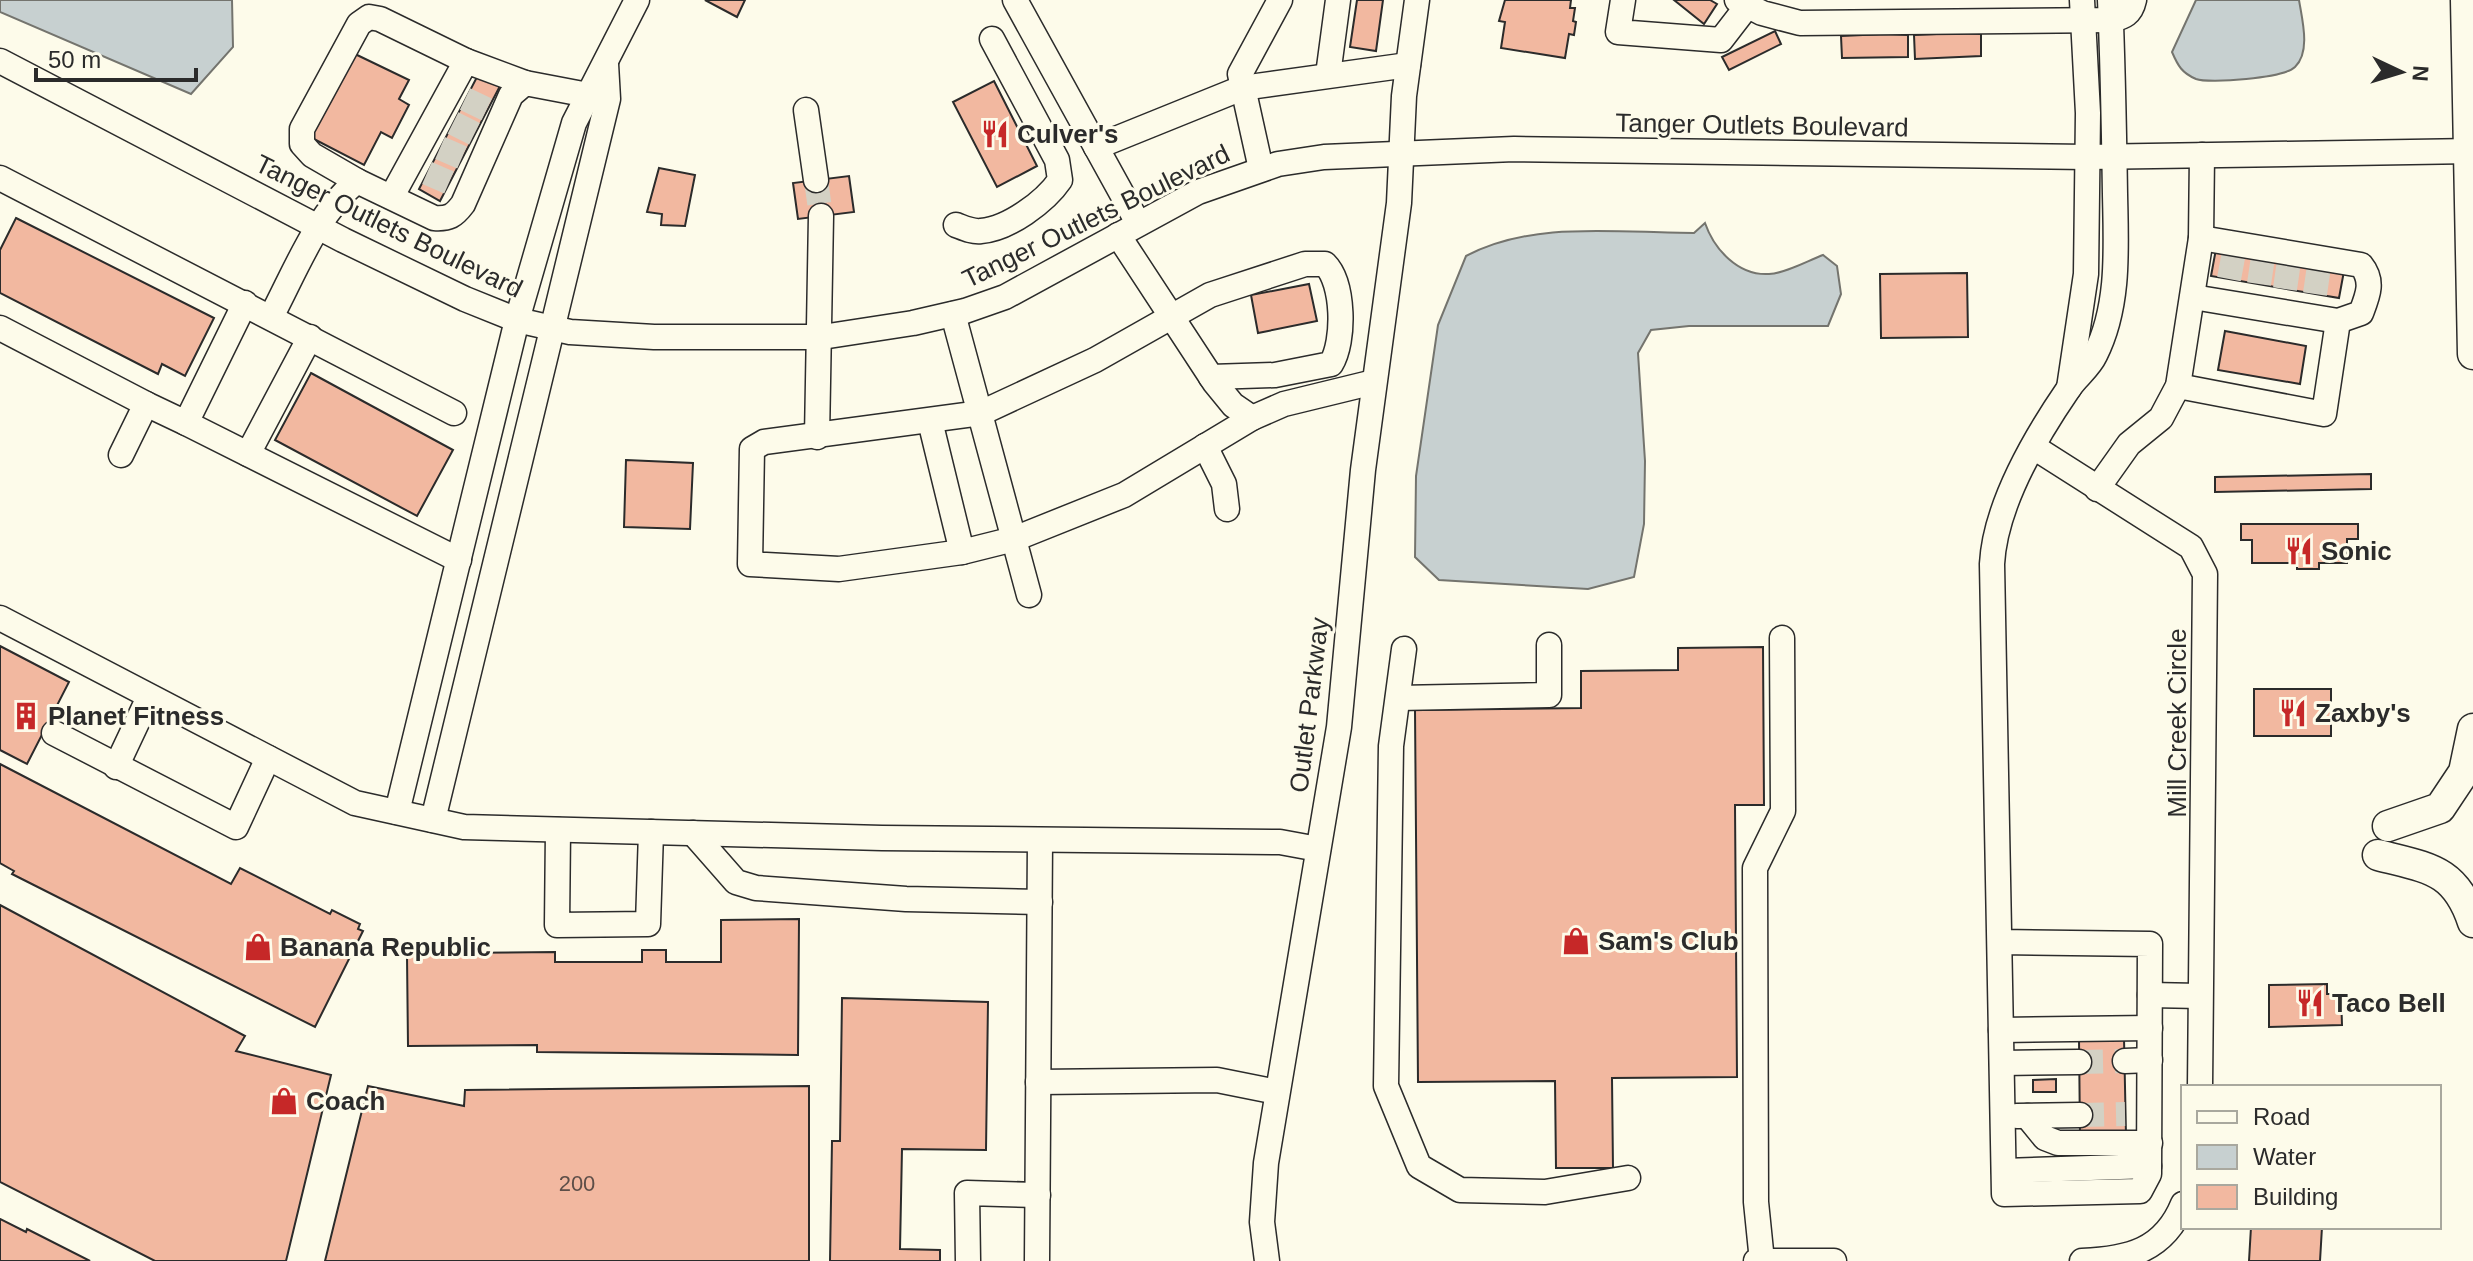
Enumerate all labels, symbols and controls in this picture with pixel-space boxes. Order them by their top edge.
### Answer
scale bar [36,32,196,82]
north arrow [2361,32,2441,112]
text: 50 m [48,46,101,73]
text: N [2407,65,2433,82]
street label: Tanger Outlets Boulevard [1615,107,1909,143]
restaurant icon: Culver's [980,119,1010,149]
place label: Culver's [1017,119,1119,149]
street label: Tanger Outlets Boulevard [958,138,1234,294]
street label: Tanger Outlets Boulevard [251,148,527,304]
restaurant icon: Sonic [2284,536,2314,566]
place label: Sonic [2321,536,2392,566]
street label: Outlet Parkway [1283,616,1335,794]
street label: Mill Creek Circle [2162,628,2192,818]
restaurant icon: Zaxby's [2278,698,2308,728]
place label: Zaxby's [2315,698,2411,728]
building icon: Planet Fitness [11,701,41,731]
place label: Planet Fitness [48,701,224,731]
shop icon: Sam's Club [1561,926,1591,956]
place label: Sam's Club [1598,926,1739,956]
shop icon: Banana Republic [243,932,273,962]
place label: Banana Republic [280,932,491,962]
restaurant icon: Taco Bell [2295,988,2325,1018]
place label: Taco Bell [2332,988,2446,1018]
legend [2181,1085,2441,1229]
shop icon: Coach [269,1086,299,1116]
place label: Coach [306,1086,385,1116]
text: Road [2253,1103,2310,1130]
text: Water [2253,1143,2316,1170]
house number: 200 [559,1171,595,1196]
text: Building [2253,1183,2338,1210]

